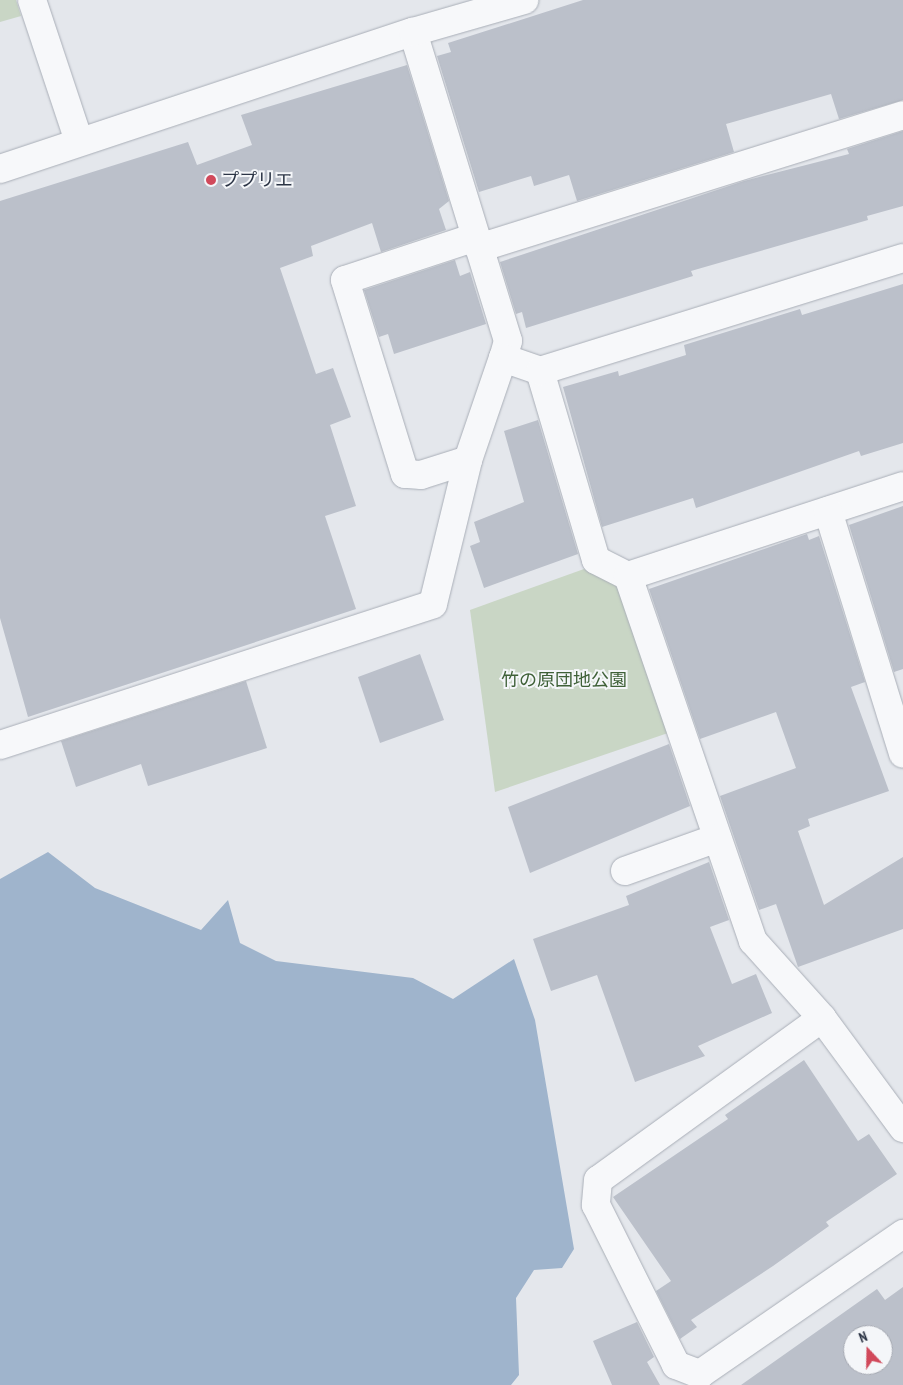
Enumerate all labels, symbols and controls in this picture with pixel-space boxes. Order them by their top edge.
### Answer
place label: ププリエ [221,169,293,191]
marker: ププリエ [205,174,217,186]
park label: 竹の原団地公園 [501,669,627,691]
north arrow [843,1325,893,1375]
text: N [856,1327,870,1347]

